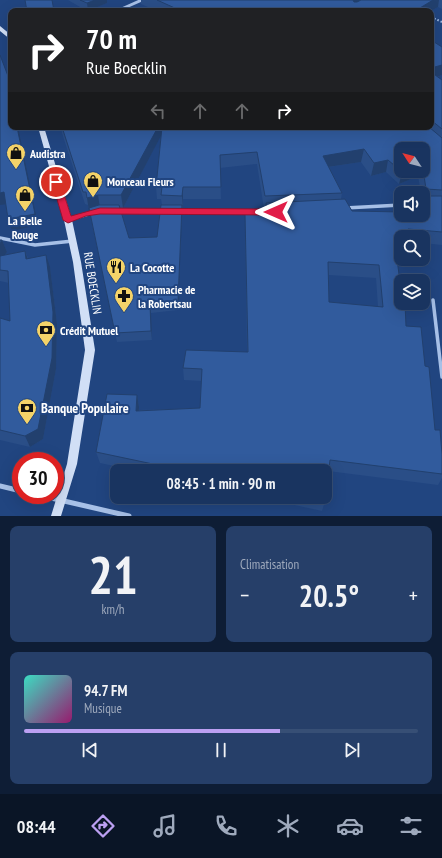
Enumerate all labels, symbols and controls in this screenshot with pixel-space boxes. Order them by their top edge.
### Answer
text: 70 m [86,20,137,57]
icon: right [20,24,72,76]
text: Rue Boecklin [86,56,167,79]
icon: left [147,100,169,122]
icon: ahead [189,100,211,122]
icon: ahead [231,100,253,122]
icon: right [273,100,295,122]
shop icon: Audistra [5,142,27,170]
north arrow [394,142,430,178]
map controls [394,142,430,310]
place label: Audistra [29,146,66,161]
pin [39,165,73,199]
shop icon: Monceau Fleurs [82,170,104,198]
icon: arrive [45,171,67,193]
place label: Monceau Fleurs [107,174,174,189]
shop icon: La Belle Rouge [14,184,36,212]
button: sound [394,186,430,222]
position arrow [255,191,297,233]
place label: La Belle Rouge [8,213,42,242]
button: search [394,230,430,266]
street label: RUE BOECKLIN [81,251,105,315]
restaurant icon: La Cocotte [105,256,127,284]
place label: La Cocotte [130,260,174,275]
button: layers [394,274,430,310]
place label: Pharmacie de la Robertsau [138,282,195,311]
pharmacy icon: Pharmacie de la Robertsau [113,285,135,313]
bank icon: Crédit Mutuel [35,319,57,347]
place label: Crédit Mutuel [60,323,118,338]
bank icon: Banque Populaire [16,397,38,425]
place label: Banque Populaire [41,399,129,417]
speed limit sign: 30 [12,452,64,504]
text: 08:45 · 1 min · 90 m [167,474,275,493]
text: 21 [88,541,138,608]
text: Climatisation [240,556,299,573]
text: 20.5° [299,576,359,615]
text: − [240,581,249,609]
text: + [409,581,418,609]
text: km/h [101,601,125,618]
text: 94.7 FM [84,681,127,700]
text: Musique [84,700,122,717]
icon: previous [79,739,101,761]
icon: pause [210,739,232,761]
icon: next [341,739,363,761]
icon: directions [89,812,117,840]
icon: music [151,812,179,840]
icon: phone [212,812,240,840]
icon: climate [274,812,302,840]
icon: car [336,812,364,840]
icon: filters [397,812,425,840]
text: 08:44 [17,815,56,838]

